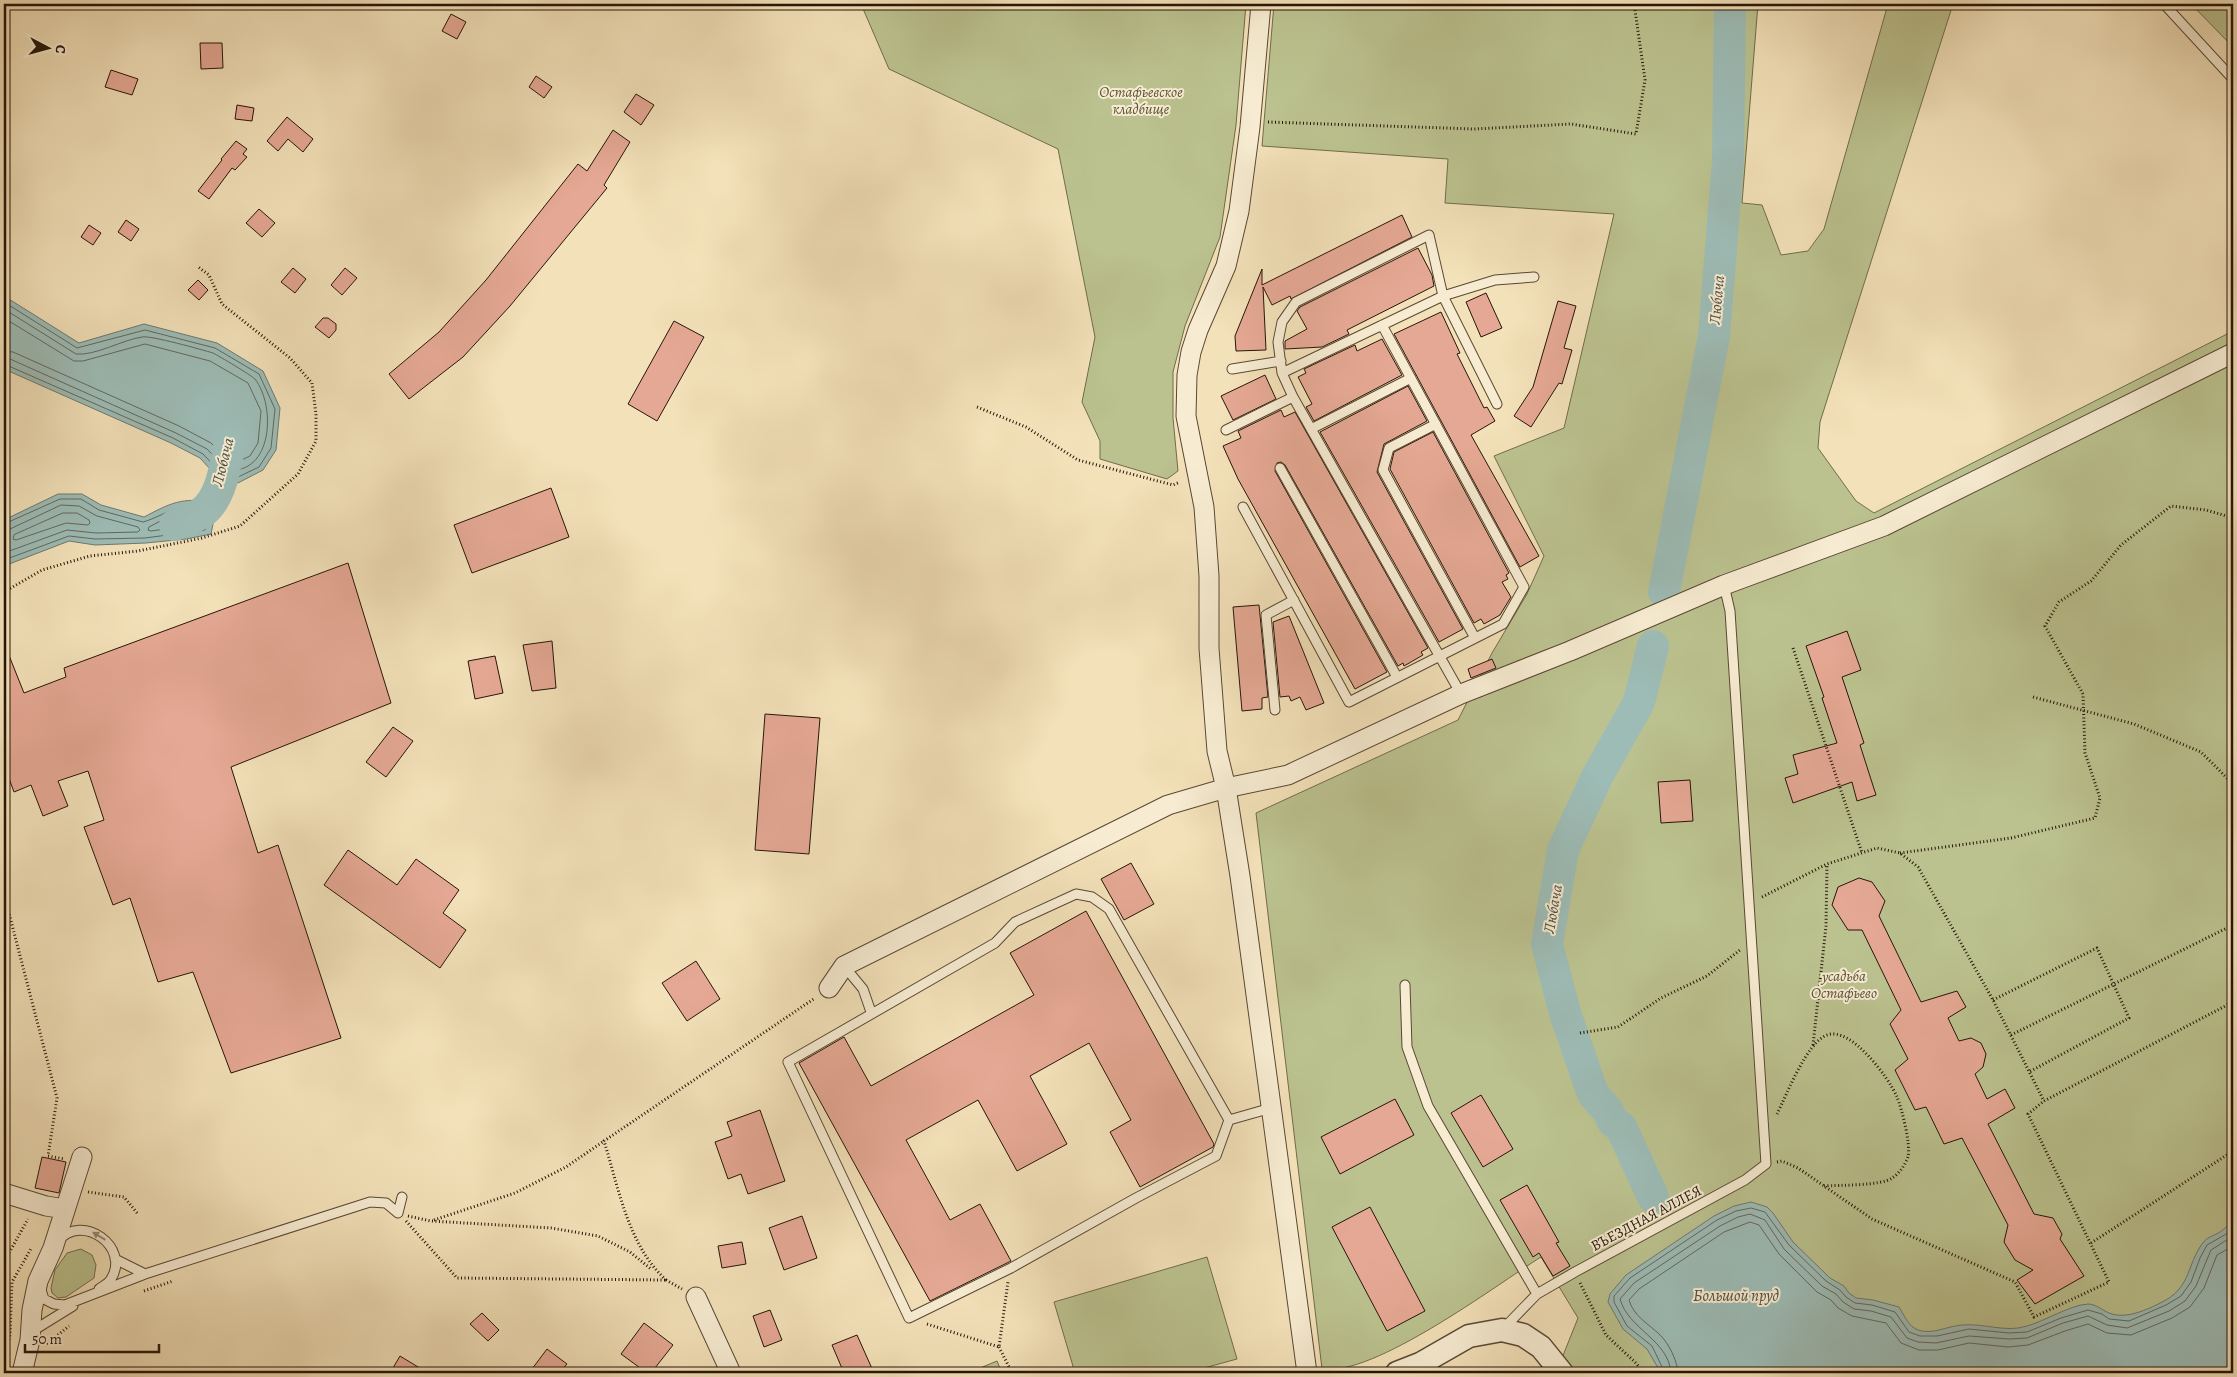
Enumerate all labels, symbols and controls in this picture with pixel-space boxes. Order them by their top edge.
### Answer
north arrow [22,22,72,72]
text: С [50,44,70,55]
park label: Остафьевское кладбище [1099,82,1183,119]
water label: Любача [1704,274,1730,327]
water label: Любача [206,435,240,490]
water label: Любача [1538,883,1568,936]
park label: усадьба Остафьево [1811,966,1877,1003]
street label: ВЪЕЗДНАЯ АЛЛЕЯ [1587,1180,1705,1256]
one-way arrow [93,1232,106,1241]
water label: Большой пруд [1693,1285,1780,1307]
scale bar [25,1322,159,1354]
text: 50 m [32,1329,62,1349]

